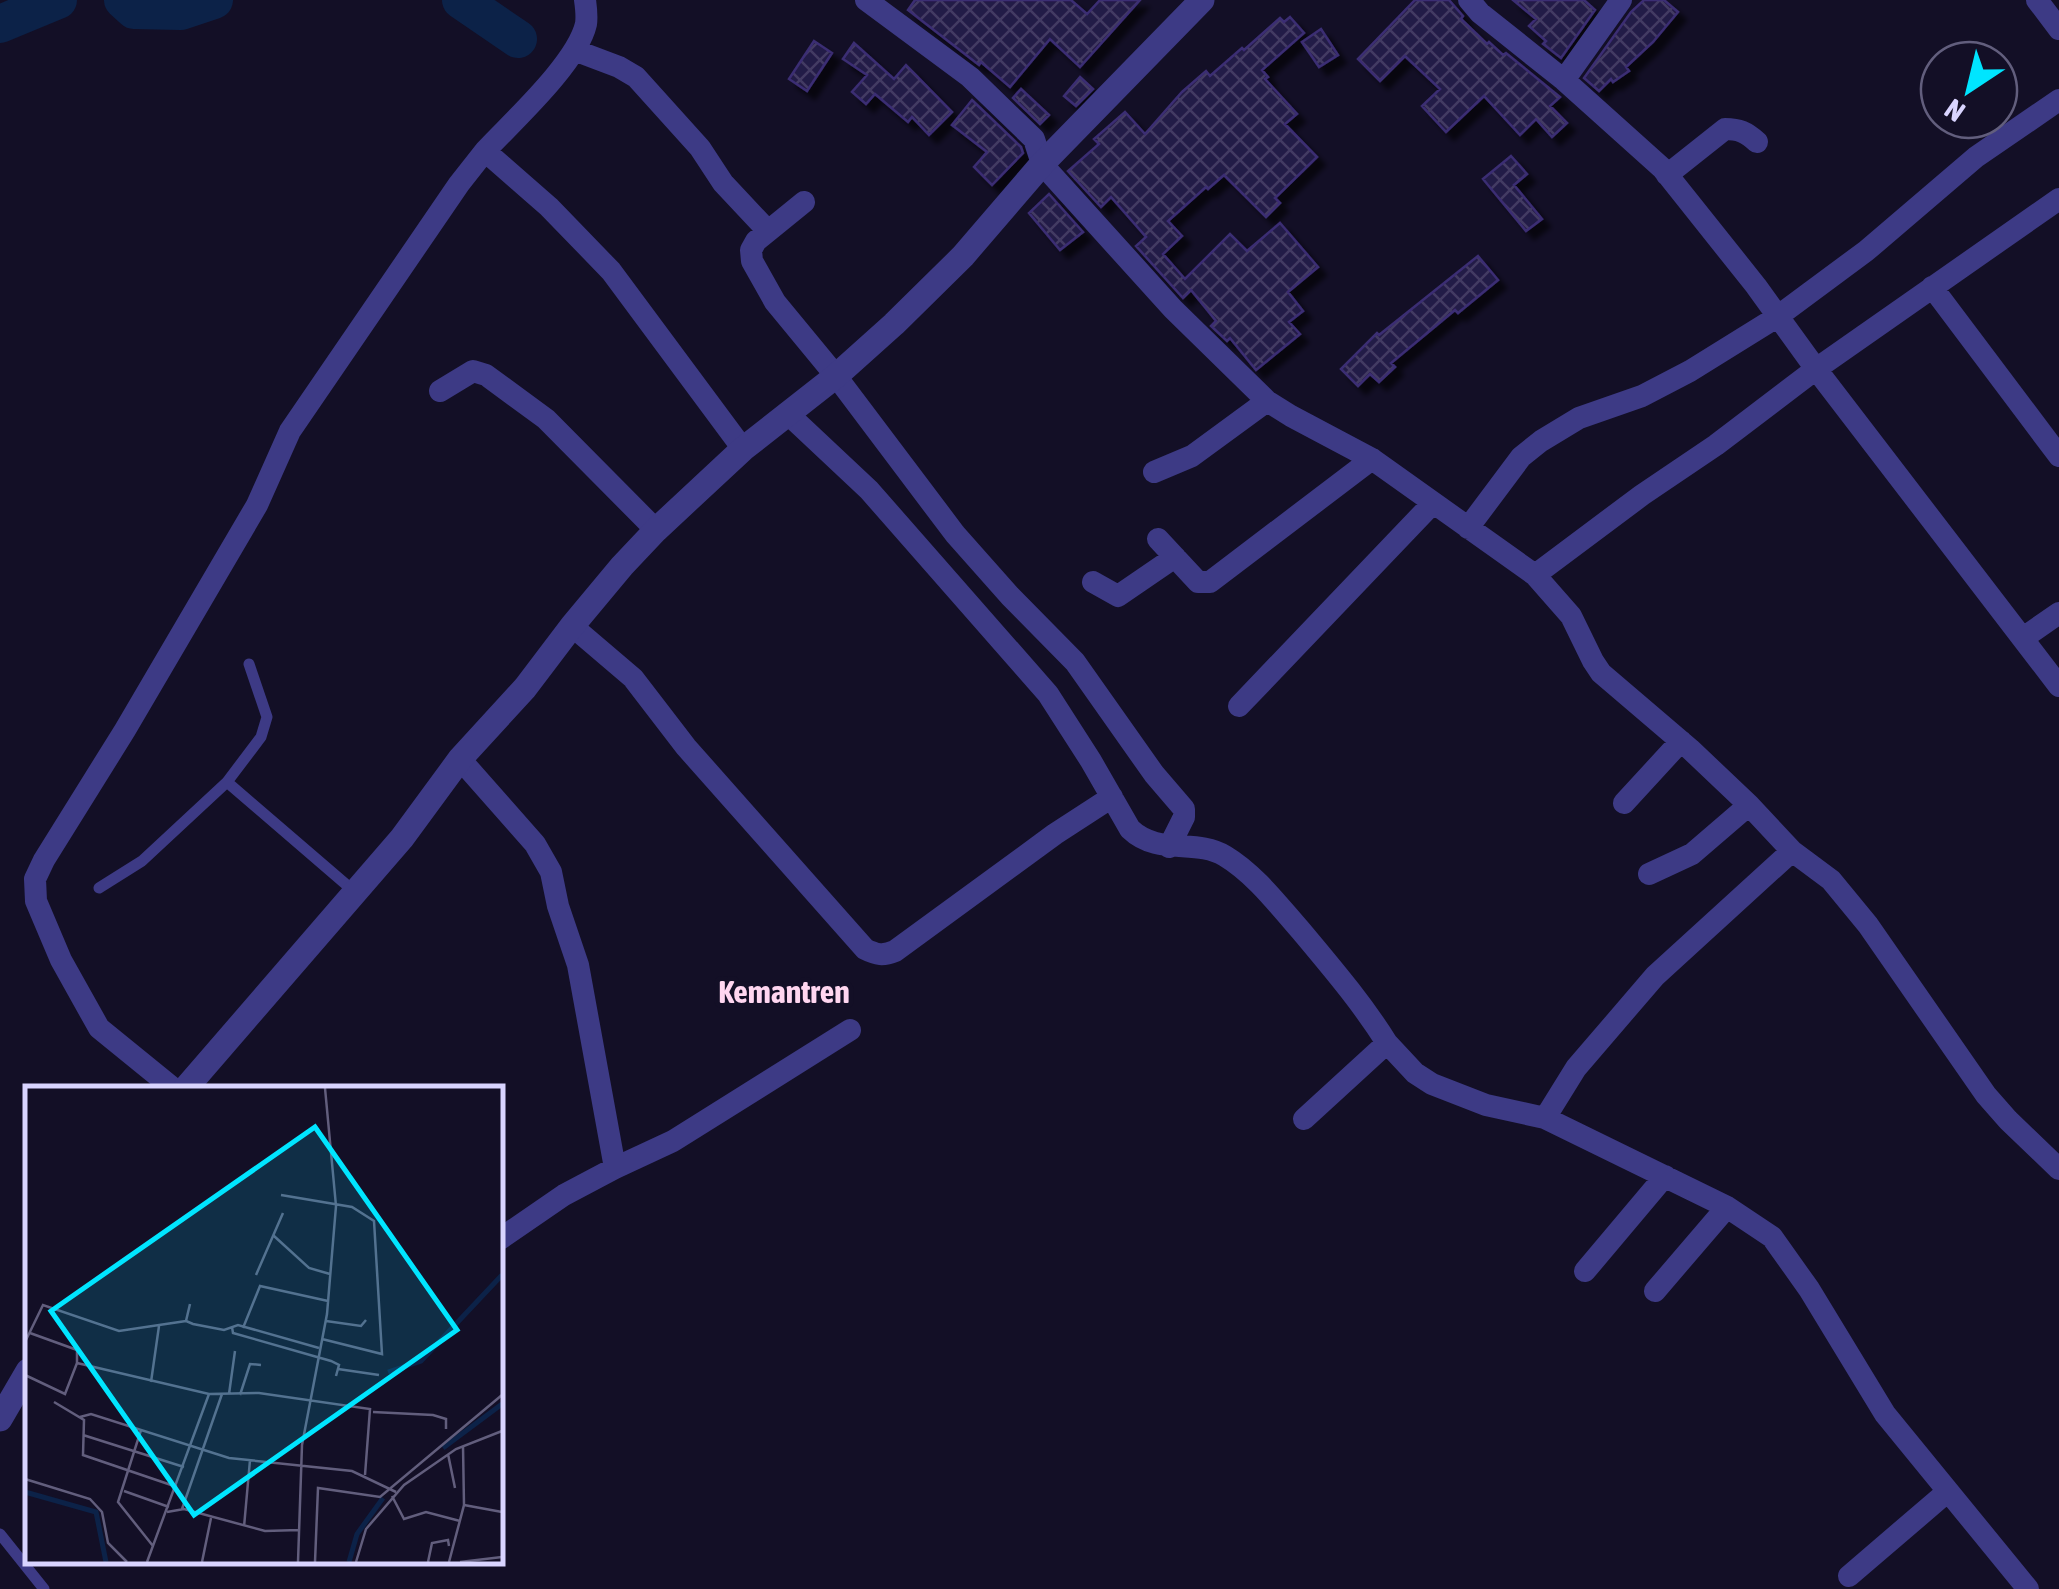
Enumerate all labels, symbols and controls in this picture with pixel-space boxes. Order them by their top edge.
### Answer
north arrow [1919,40,2019,140]
text: N [1939,93,1971,128]
district label: Kemantren [718,973,850,1010]
inset map [25,1086,502,1564]

